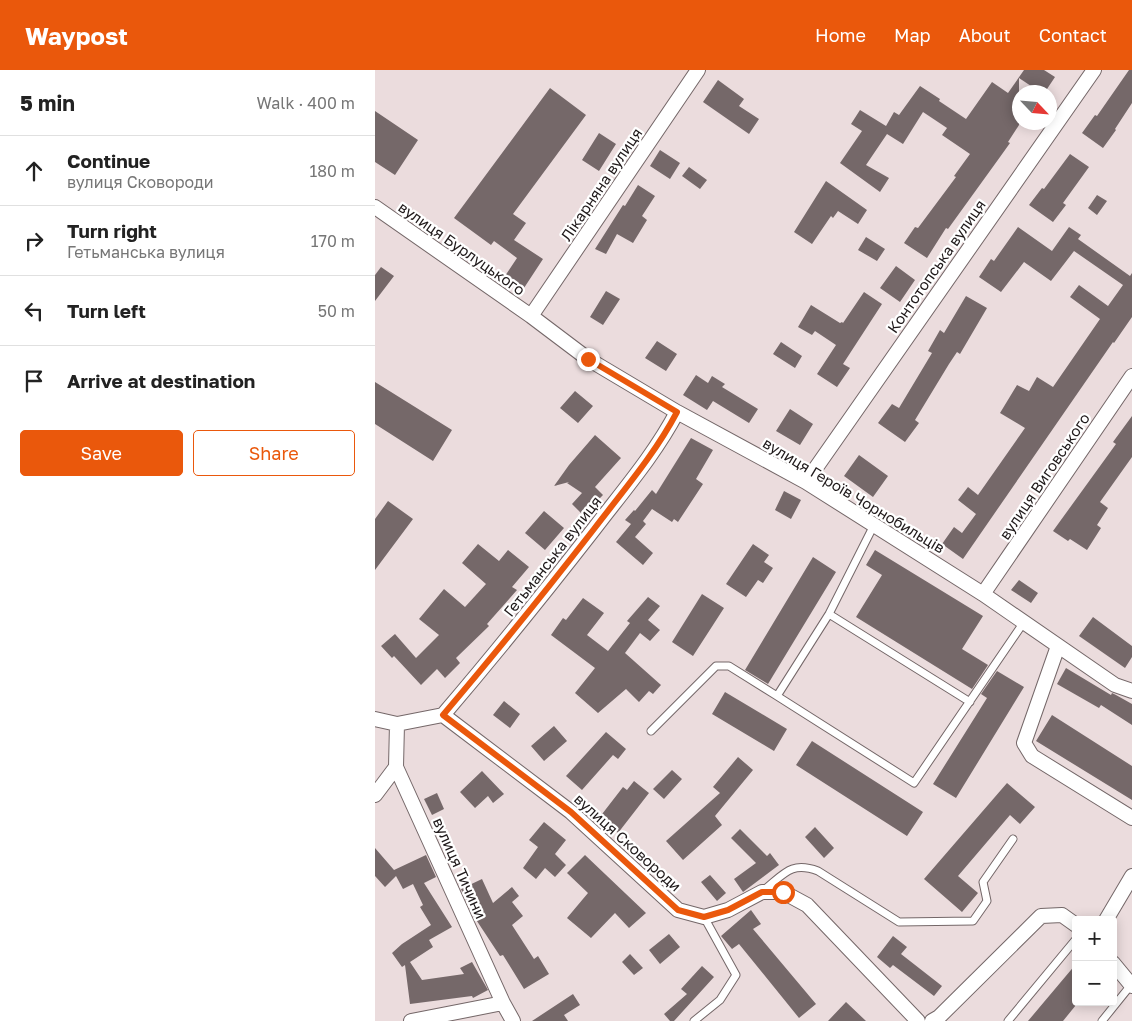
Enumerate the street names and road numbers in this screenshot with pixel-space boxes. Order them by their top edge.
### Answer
street label: Лікарняна вулиця [557,124,645,244]
street label: Контотопська вулиця [883,196,989,336]
street label: вулиця Бурлуцького [395,197,529,299]
street label: вулиця Виговського [995,409,1093,543]
street label: вулиця Героїв Чорнобильців [760,434,948,556]
street label: Гетьманська вулиця [499,492,605,620]
street label: вулиця Сковороди [571,789,685,895]
street label: вулиця Тичини [430,815,490,921]

